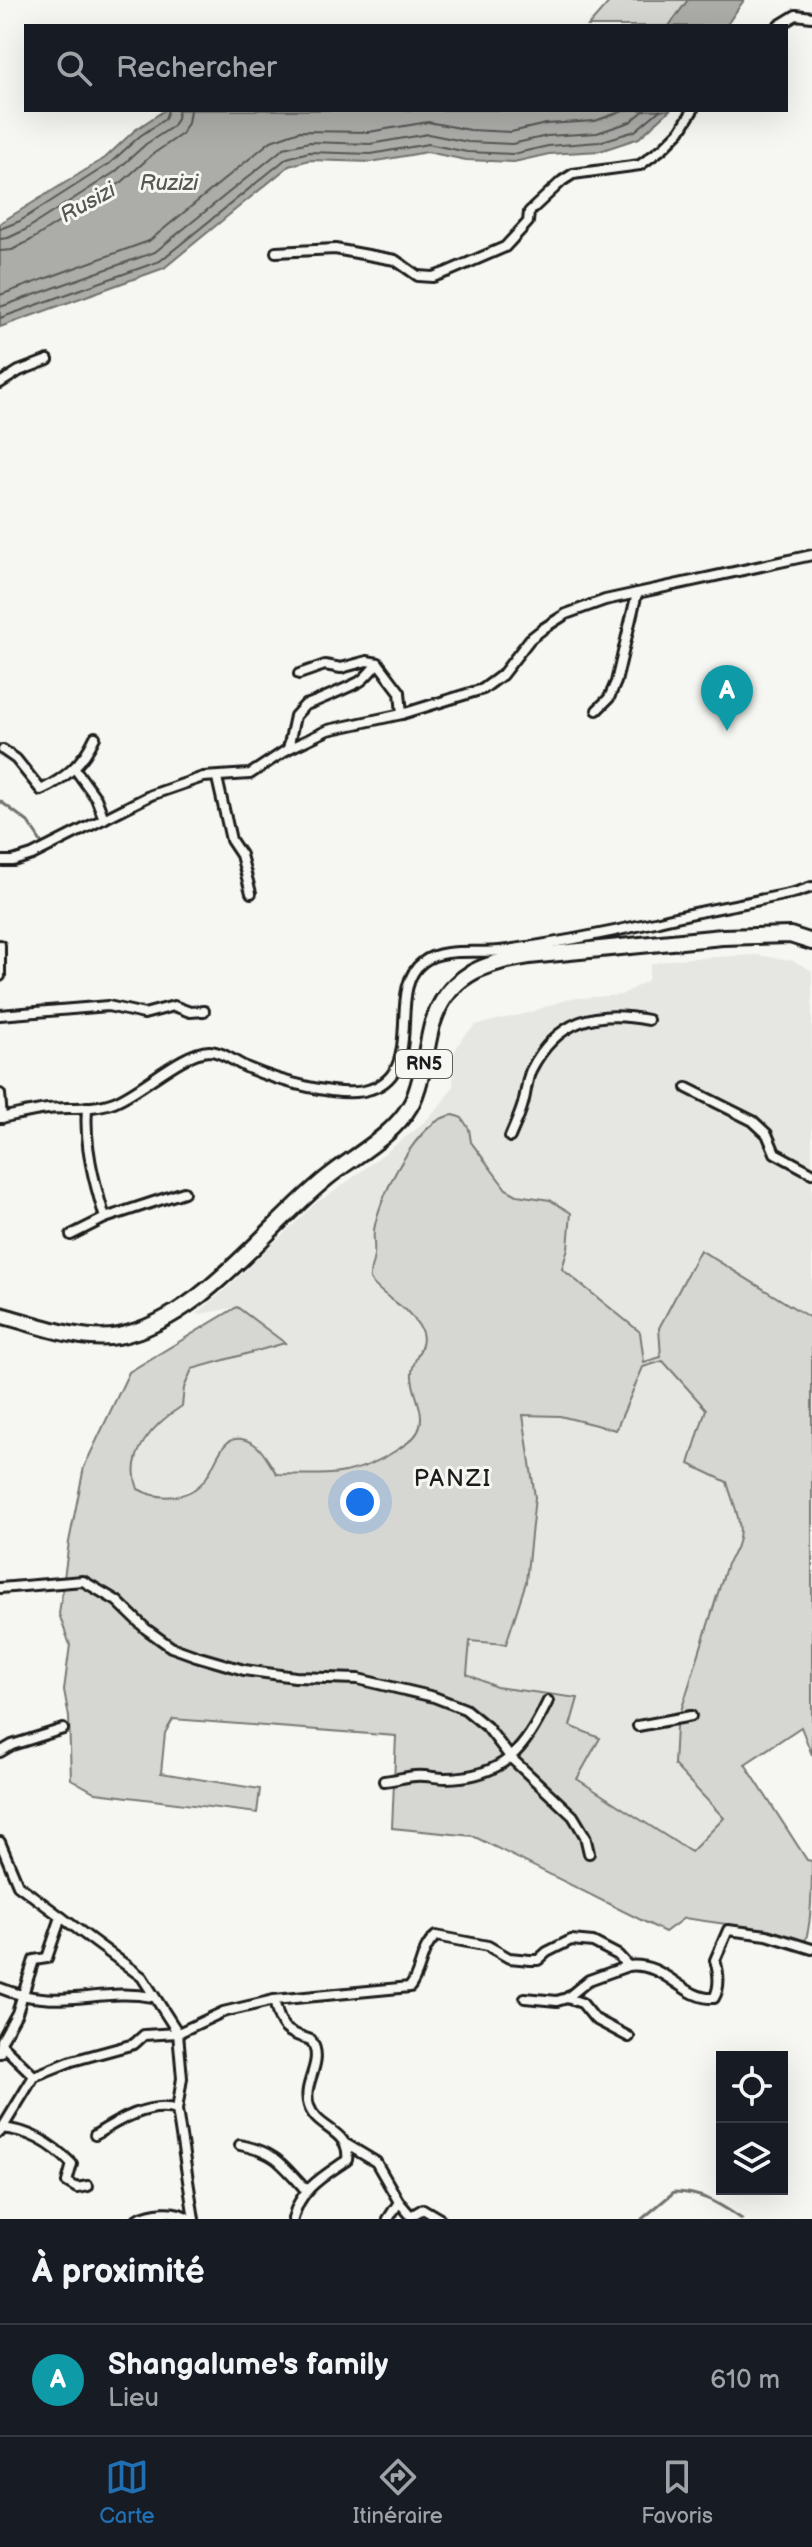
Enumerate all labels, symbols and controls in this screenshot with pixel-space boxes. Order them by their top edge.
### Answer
search box [24,24,788,112]
icon: search [52,46,96,90]
text: Rechercher [116,50,277,86]
water label: Ruzizi [140,170,199,197]
water label: Rusizi [56,176,121,229]
pin: A [701,665,753,731]
road number: RN5 [396,1050,452,1078]
district label: PANZI [414,1464,492,1493]
your location [340,1482,380,1522]
map controls [716,2051,788,2195]
button: locate [716,2051,788,2123]
button: layers [716,2123,788,2195]
text: À proximité [32,2251,205,2292]
text: Shangalume's family [108,2347,388,2383]
text: A [50,2365,66,2396]
text: 610 m [710,2365,780,2396]
text: Lieu [108,2383,159,2414]
tab: Carte [99,2455,155,2530]
tab: Itinéraire [353,2455,443,2530]
tab: Favoris [641,2455,713,2530]

